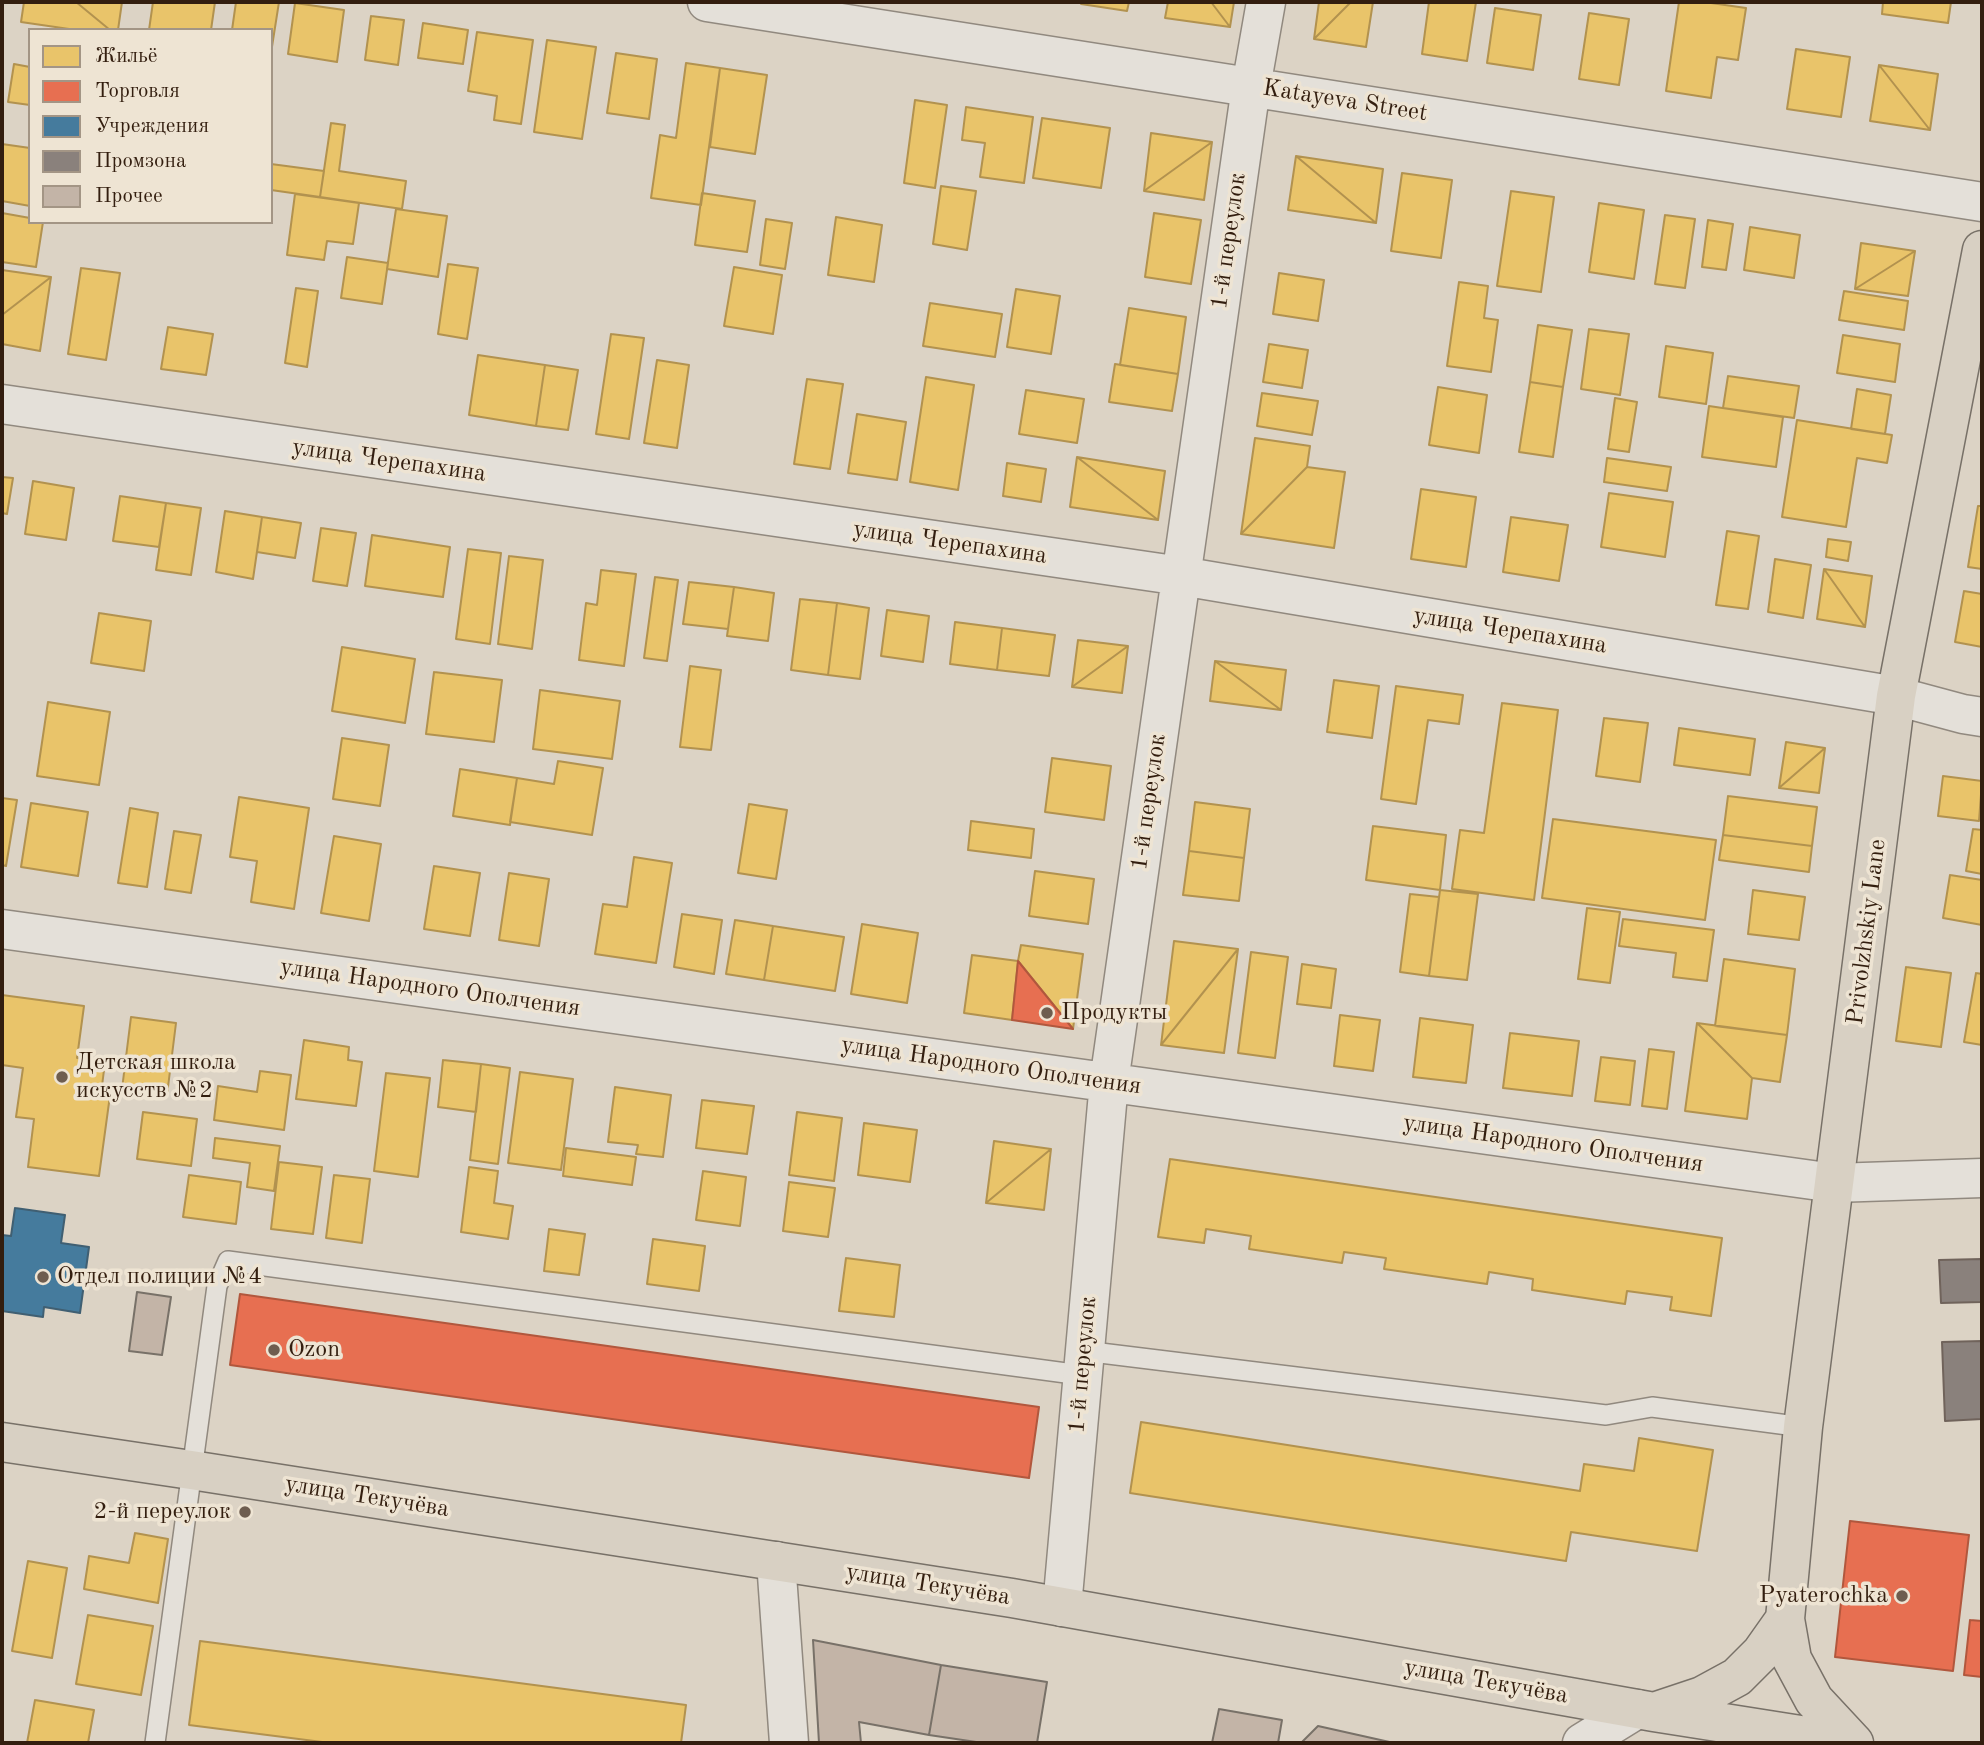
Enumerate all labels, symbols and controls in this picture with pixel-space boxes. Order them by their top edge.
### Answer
legend [28,28,273,224]
text: Жильё [95,46,158,67]
street label: Katayeva Street [1260,74,1430,128]
text: Торговля [95,81,180,102]
text: Учреждения [95,116,209,137]
text: Промзона [95,151,186,172]
street label: 1-й переулок [1205,171,1253,311]
text: Прочее [95,186,163,207]
street label: улица Черепахина [290,433,488,489]
street label: улица Черепахина [851,515,1049,571]
street label: улица Черепахина [1411,601,1609,661]
street label: 1-й переулок [1125,732,1173,872]
street label: Privolzhskiy Lane [1841,837,1893,1027]
street label: улица Народного Ополчения [278,953,582,1023]
place label: Продукты [1061,999,1167,1027]
marker: Продукты [1039,1005,1055,1021]
street label: улица Народного Ополчения [839,1031,1143,1101]
place label: Детская школа искусств №2 [76,1049,236,1105]
marker: Детская школа искусств №2 [54,1069,70,1085]
street label: улица Народного Ополчения [1401,1109,1705,1179]
place label: Отдел полиции №4 [57,1263,262,1291]
marker: Отдел полиции №4 [35,1269,51,1285]
street label: 1-й переулок [1063,1295,1103,1435]
place label: Ozon [288,1336,340,1364]
marker: Ozon [266,1342,282,1358]
street label: улица Текучёва [283,1470,451,1524]
place label: 2-й переулок [93,1498,231,1526]
marker: 2-й переулок [237,1504,253,1520]
street label: улица Текучёва [844,1558,1012,1612]
place label: Pyaterochka [1759,1582,1888,1610]
marker: Pyaterochka [1894,1588,1910,1604]
street label: улица Текучёва [1402,1653,1570,1711]

